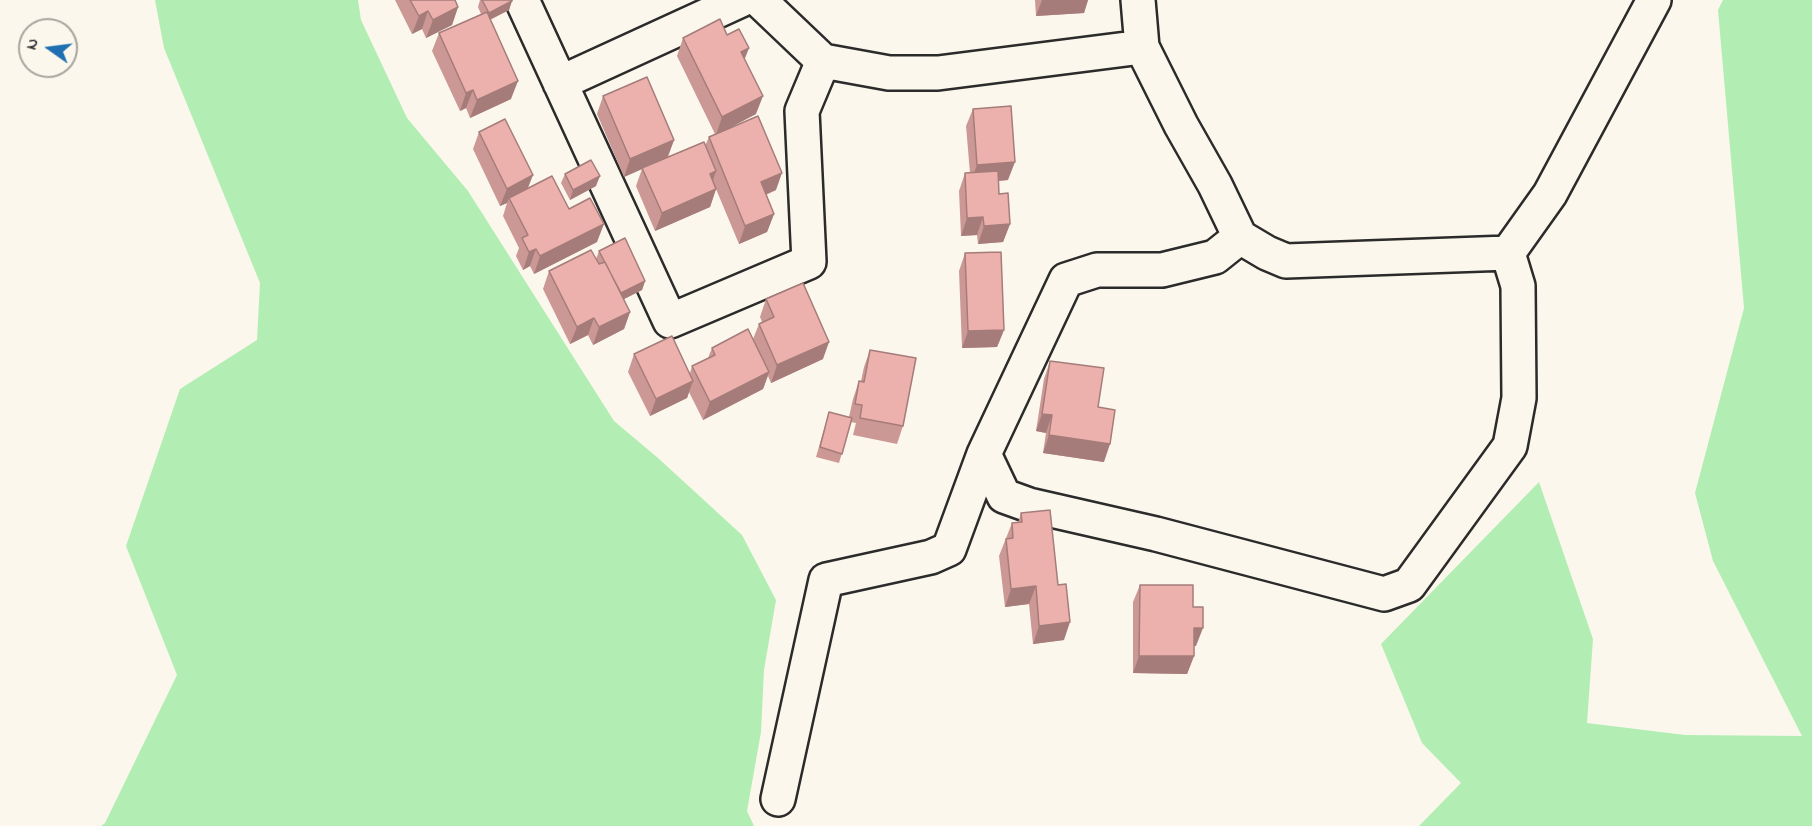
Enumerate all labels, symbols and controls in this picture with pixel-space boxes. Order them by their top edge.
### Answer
north arrow [18,18,78,78]
text: N [20,36,45,52]

